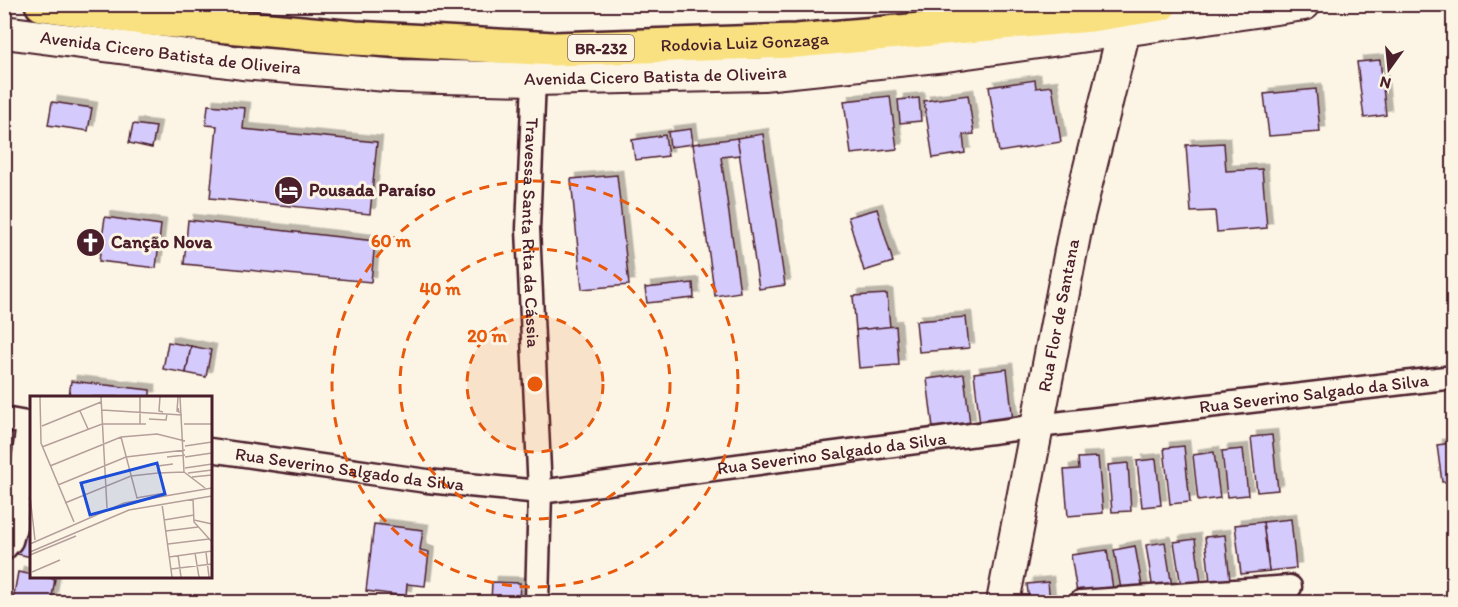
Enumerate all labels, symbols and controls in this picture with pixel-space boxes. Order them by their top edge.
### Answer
street label: Avenida Cicero Batista de Oliveira [39,26,302,79]
street label: Rodovia Luiz Gonzaga [660,27,830,56]
road number: BR-232 [568,35,634,61]
north arrow [1359,39,1419,99]
street label: Avenida Cicero Batista de Oliveira [524,61,788,90]
text: N [1378,72,1393,94]
street label: Travessa Santa Rita da Cássia [517,117,544,349]
hotel icon: Pousada Paraíso [272,174,304,206]
place label: Pousada Paraíso [309,179,436,201]
church icon: Canção Nova [74,226,106,258]
text: 60 m [371,230,412,252]
place label: Canção Nova [111,231,213,253]
street label: Rua Flor de Santana [1033,236,1084,394]
text: 40 m [419,278,461,300]
text: 20 m [467,325,508,347]
street label: Rua Severino Salgado da Silva [1198,369,1431,418]
centre of rings [525,374,545,394]
inset map [30,396,212,577]
street label: Rua Severino Salgado da Silva [716,427,948,479]
street label: Rua Severino Salgado da Silva [234,443,466,496]

